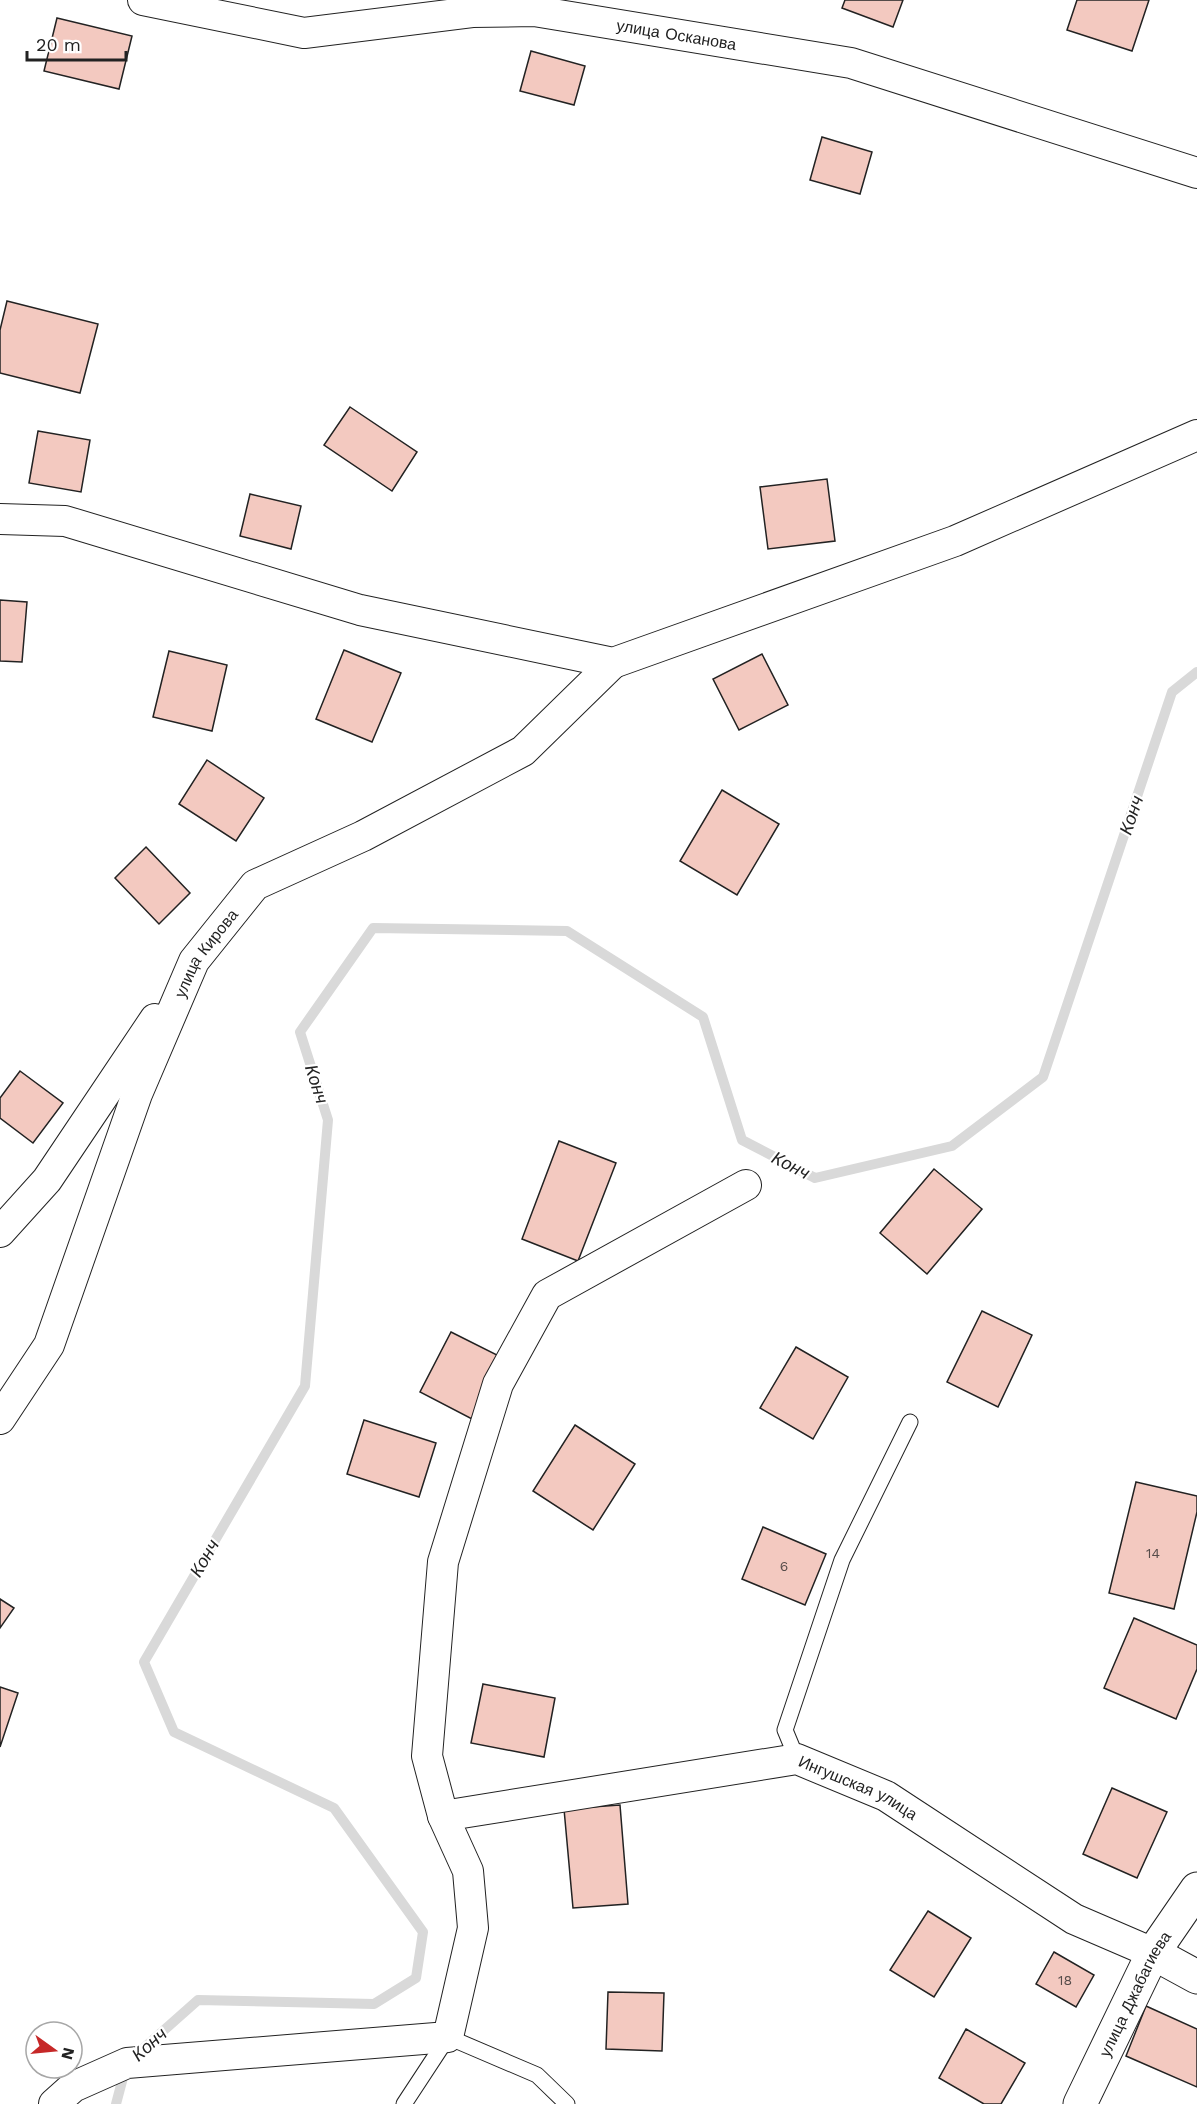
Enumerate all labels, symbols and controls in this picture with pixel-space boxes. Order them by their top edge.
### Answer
street label: улица Осканова [615,15,738,54]
scale bar [27,24,126,62]
text: 20 m [36,34,81,55]
water label: Конч [1115,793,1147,837]
street label: улица Кирова [170,905,242,1000]
water label: Конч [301,1062,333,1106]
water label: Конч [768,1147,814,1183]
water label: Конч [185,1535,223,1581]
house number: 14 [1146,1545,1160,1561]
house number: 6 [780,1558,788,1574]
street label: Ингушская улица [796,1751,921,1824]
street label: улица Джабагиева [1095,1927,1175,2060]
house number: 18 [1058,1972,1072,1988]
north arrow [24,2020,84,2080]
water label: Конч [127,2023,171,2065]
text: N [57,2046,79,2062]

